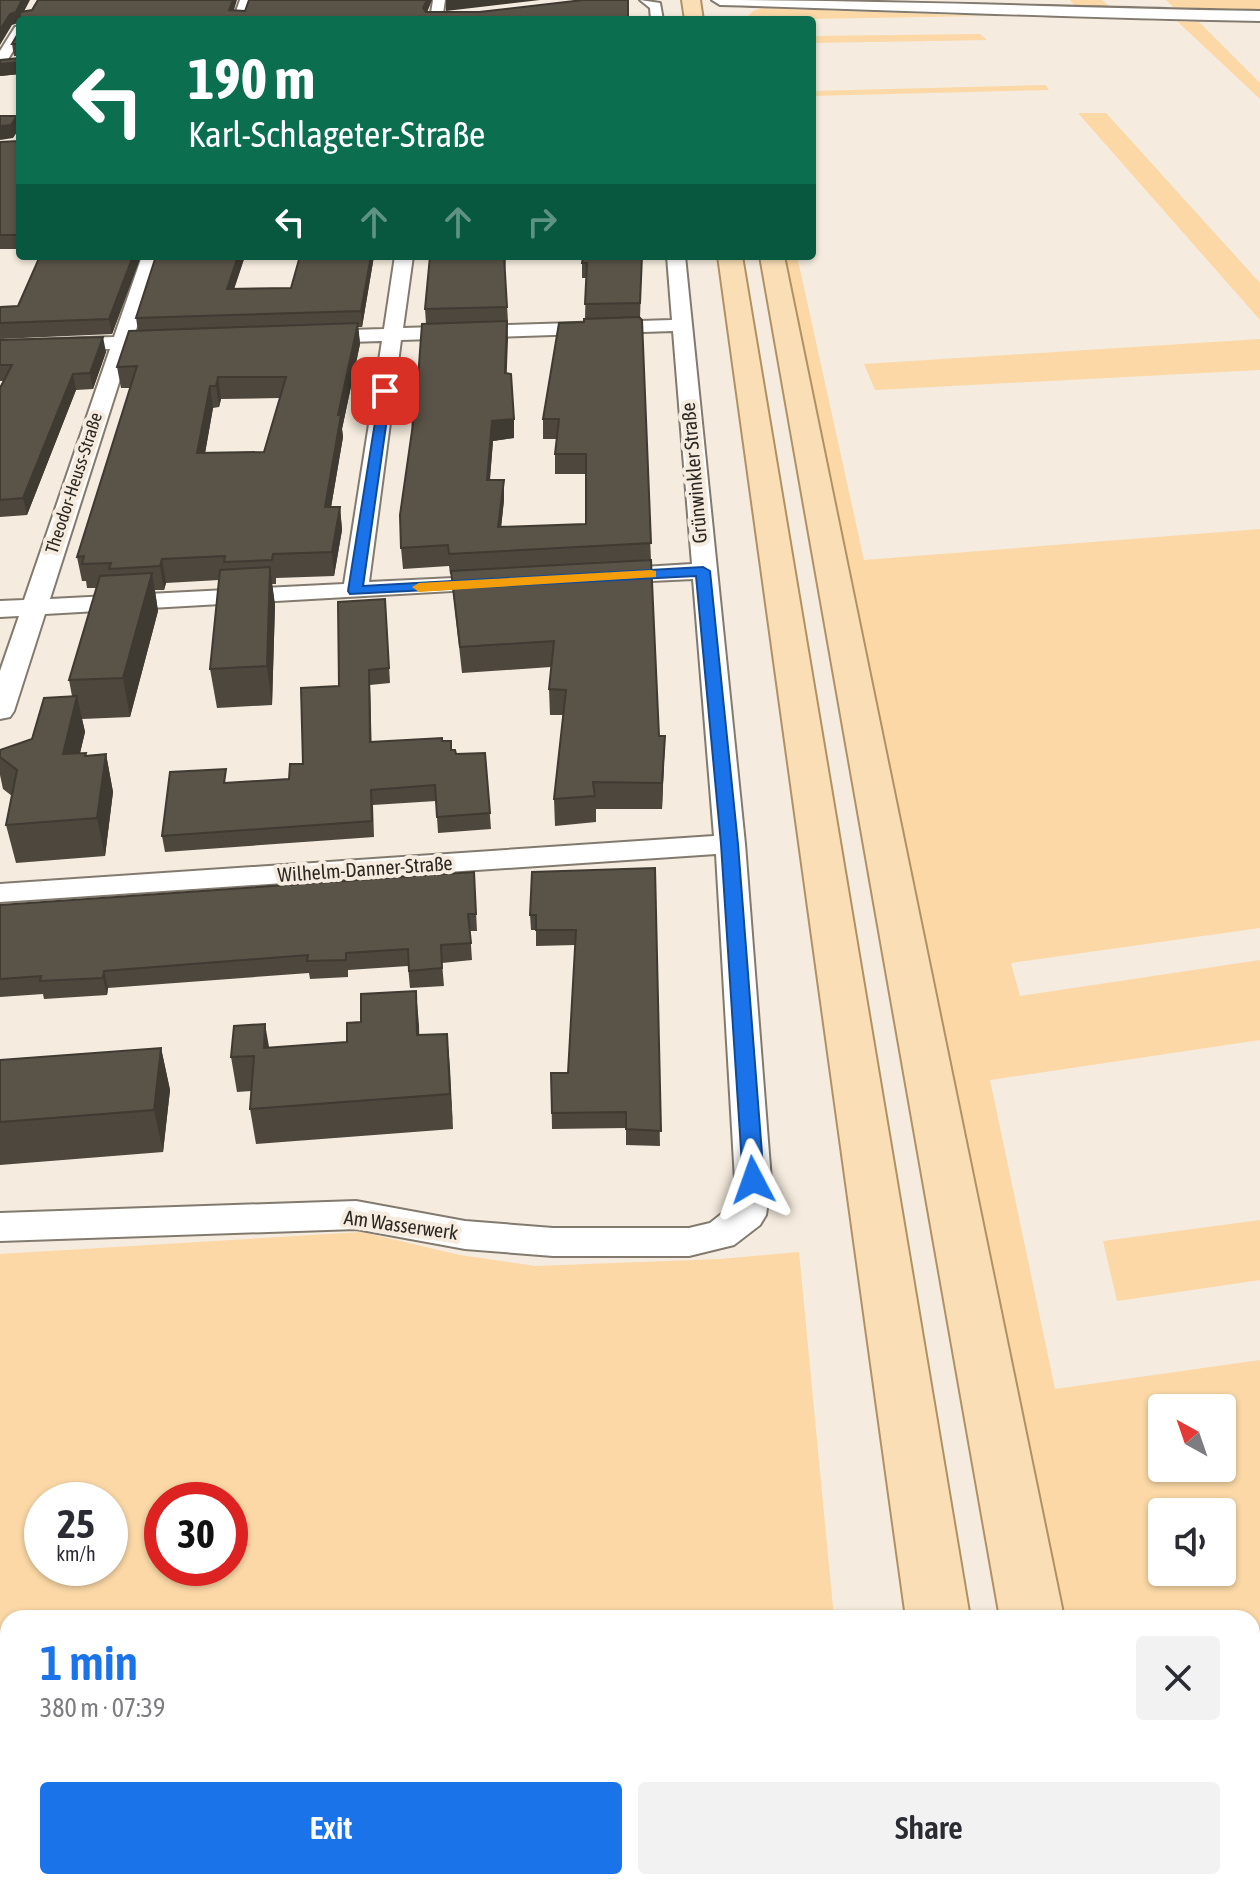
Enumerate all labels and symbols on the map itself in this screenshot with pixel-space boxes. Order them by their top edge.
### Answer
pin [351,357,419,425]
street label: Grünwinkler Straße [676,402,711,544]
street label: Theodor-Heuss-Straße [41,410,106,556]
street label: Wilhelm-Danner-Straße [277,851,453,886]
position arrow [711,1138,795,1222]
street label: Am Wasserwerk [343,1205,460,1244]
north arrow [1148,1394,1236,1482]
speed limit sign: 30 [144,1482,248,1586]

